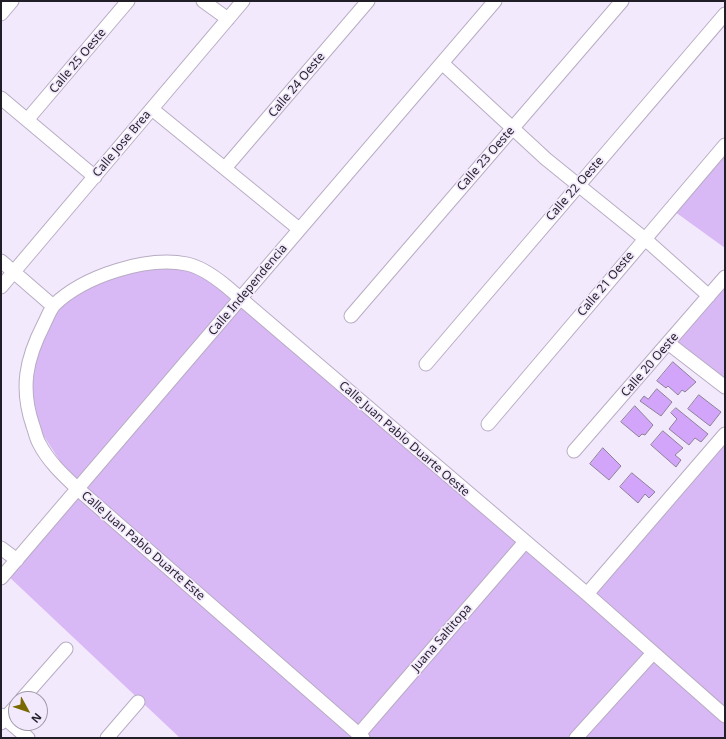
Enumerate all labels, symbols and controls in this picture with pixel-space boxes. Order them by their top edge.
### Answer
street label: Calle 25 Oeste [47,26,109,96]
street label: Calle 24 Oeste [266,50,328,120]
street label: Calle Jose Brea [90,108,154,180]
street label: Calle 23 Oeste [454,124,518,194]
street label: Calle 22 Oeste [543,154,607,224]
street label: Calle Independencia [206,241,290,339]
street label: Calle 21 Oeste [575,249,637,319]
street label: Calle 20 Oeste [618,330,682,400]
street label: Calle Juan Pablo Duarte Oeste [336,378,472,500]
street label: Calle Juan Pablo Duarte Este [78,488,208,604]
street label: Juana Saltitopa [409,601,475,675]
north arrow [8,691,48,731]
text: N [28,710,45,727]

